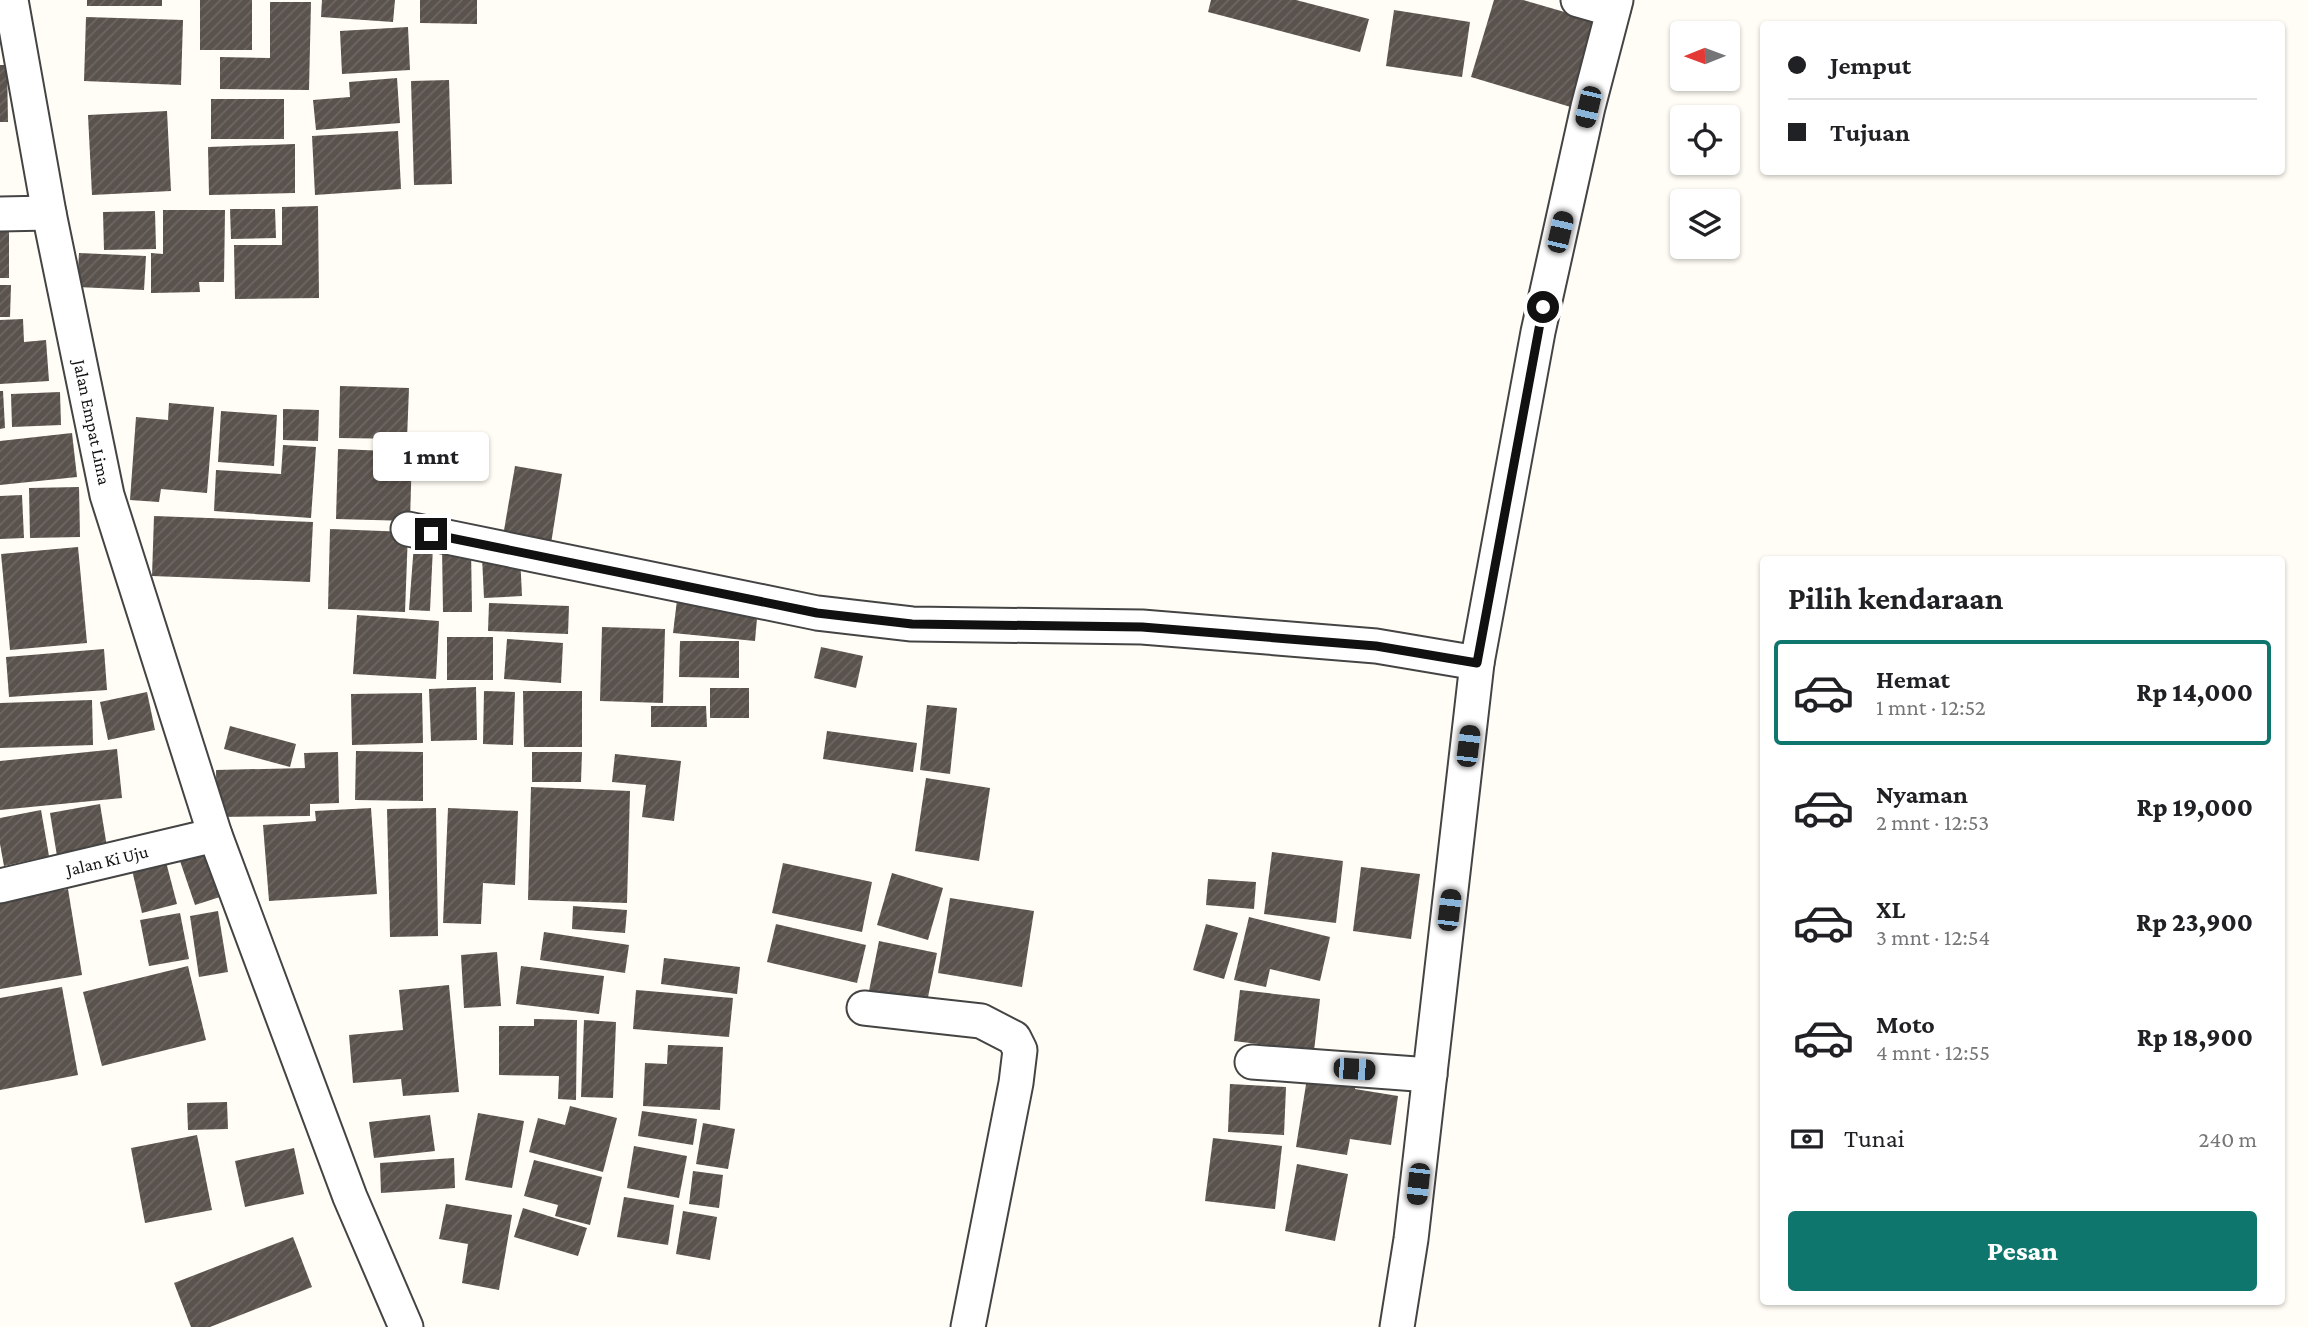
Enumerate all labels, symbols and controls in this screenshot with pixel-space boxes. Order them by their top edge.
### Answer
north arrow [1670,21,1740,91]
map controls [1670,21,1740,259]
text: Jemput [1830,51,1911,80]
car [1574,84,1603,130]
button: locate [1670,105,1740,175]
text: Tujuan [1830,118,1910,147]
button: layers [1670,189,1740,259]
car [1546,209,1575,255]
route start [1527,291,1559,323]
street label: Jalan Empat Lima [69,356,115,487]
callout: 1 mnt [373,433,489,482]
text: 1 mnt [403,443,459,469]
route end [415,518,447,550]
text: Pilih kendaraan [1788,580,2003,616]
icon: car [1792,661,1855,724]
text: Hemat [1876,665,1950,694]
text: Rp 14,000 [2136,678,2253,707]
text: 1 mnt · 12:52 [1876,694,1986,720]
car [1456,724,1481,768]
icon: car [1792,776,1855,839]
text: Nyaman [1876,780,1968,809]
text: Rp 19,000 [2137,793,2253,822]
text: 2 mnt · 12:53 [1876,809,1989,835]
street label: Jalan Ki Uju [62,841,151,880]
car [1437,888,1462,932]
icon: car [1792,891,1855,954]
text: XL [1876,895,1905,924]
text: Rp 23,900 [2136,908,2253,937]
text: 3 mnt · 12:54 [1876,924,1990,950]
icon: car [1792,1006,1855,1069]
text: Moto [1876,1010,1935,1039]
text: Rp 18,900 [2137,1023,2253,1052]
text: 4 mnt · 12:55 [1876,1039,1990,1065]
car [1333,1057,1376,1081]
icon: cash [1788,1120,1826,1158]
text: Tunai [1844,1124,1905,1153]
text: 240 m [2198,1126,2257,1152]
car [1406,1162,1431,1206]
button: Pesan [1788,1211,2257,1291]

